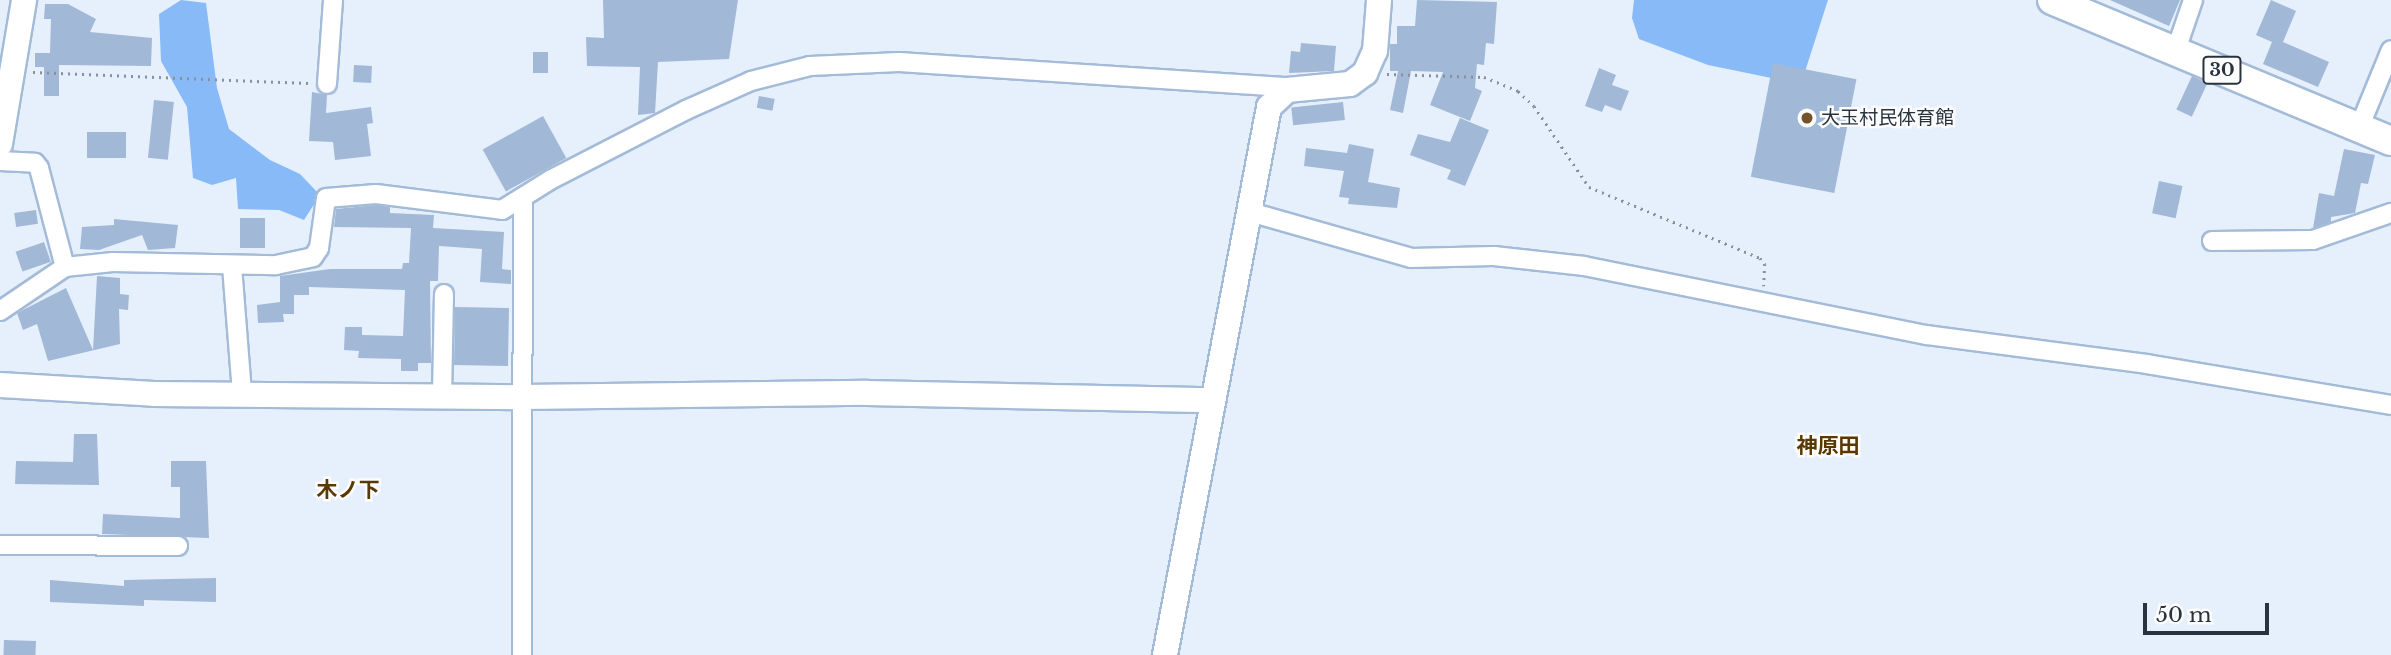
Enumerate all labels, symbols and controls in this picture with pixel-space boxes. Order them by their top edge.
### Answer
road number: 30 [2201,56,2243,84]
place label: 大玉村民体育館 [1821,107,1954,129]
marker: 大玉村民体育館 [1799,110,1815,126]
district label: 神原田 [1797,433,1859,459]
district label: 木ノ下 [317,477,379,503]
scale bar [2146,588,2272,632]
text: 50 m [2156,602,2211,628]

